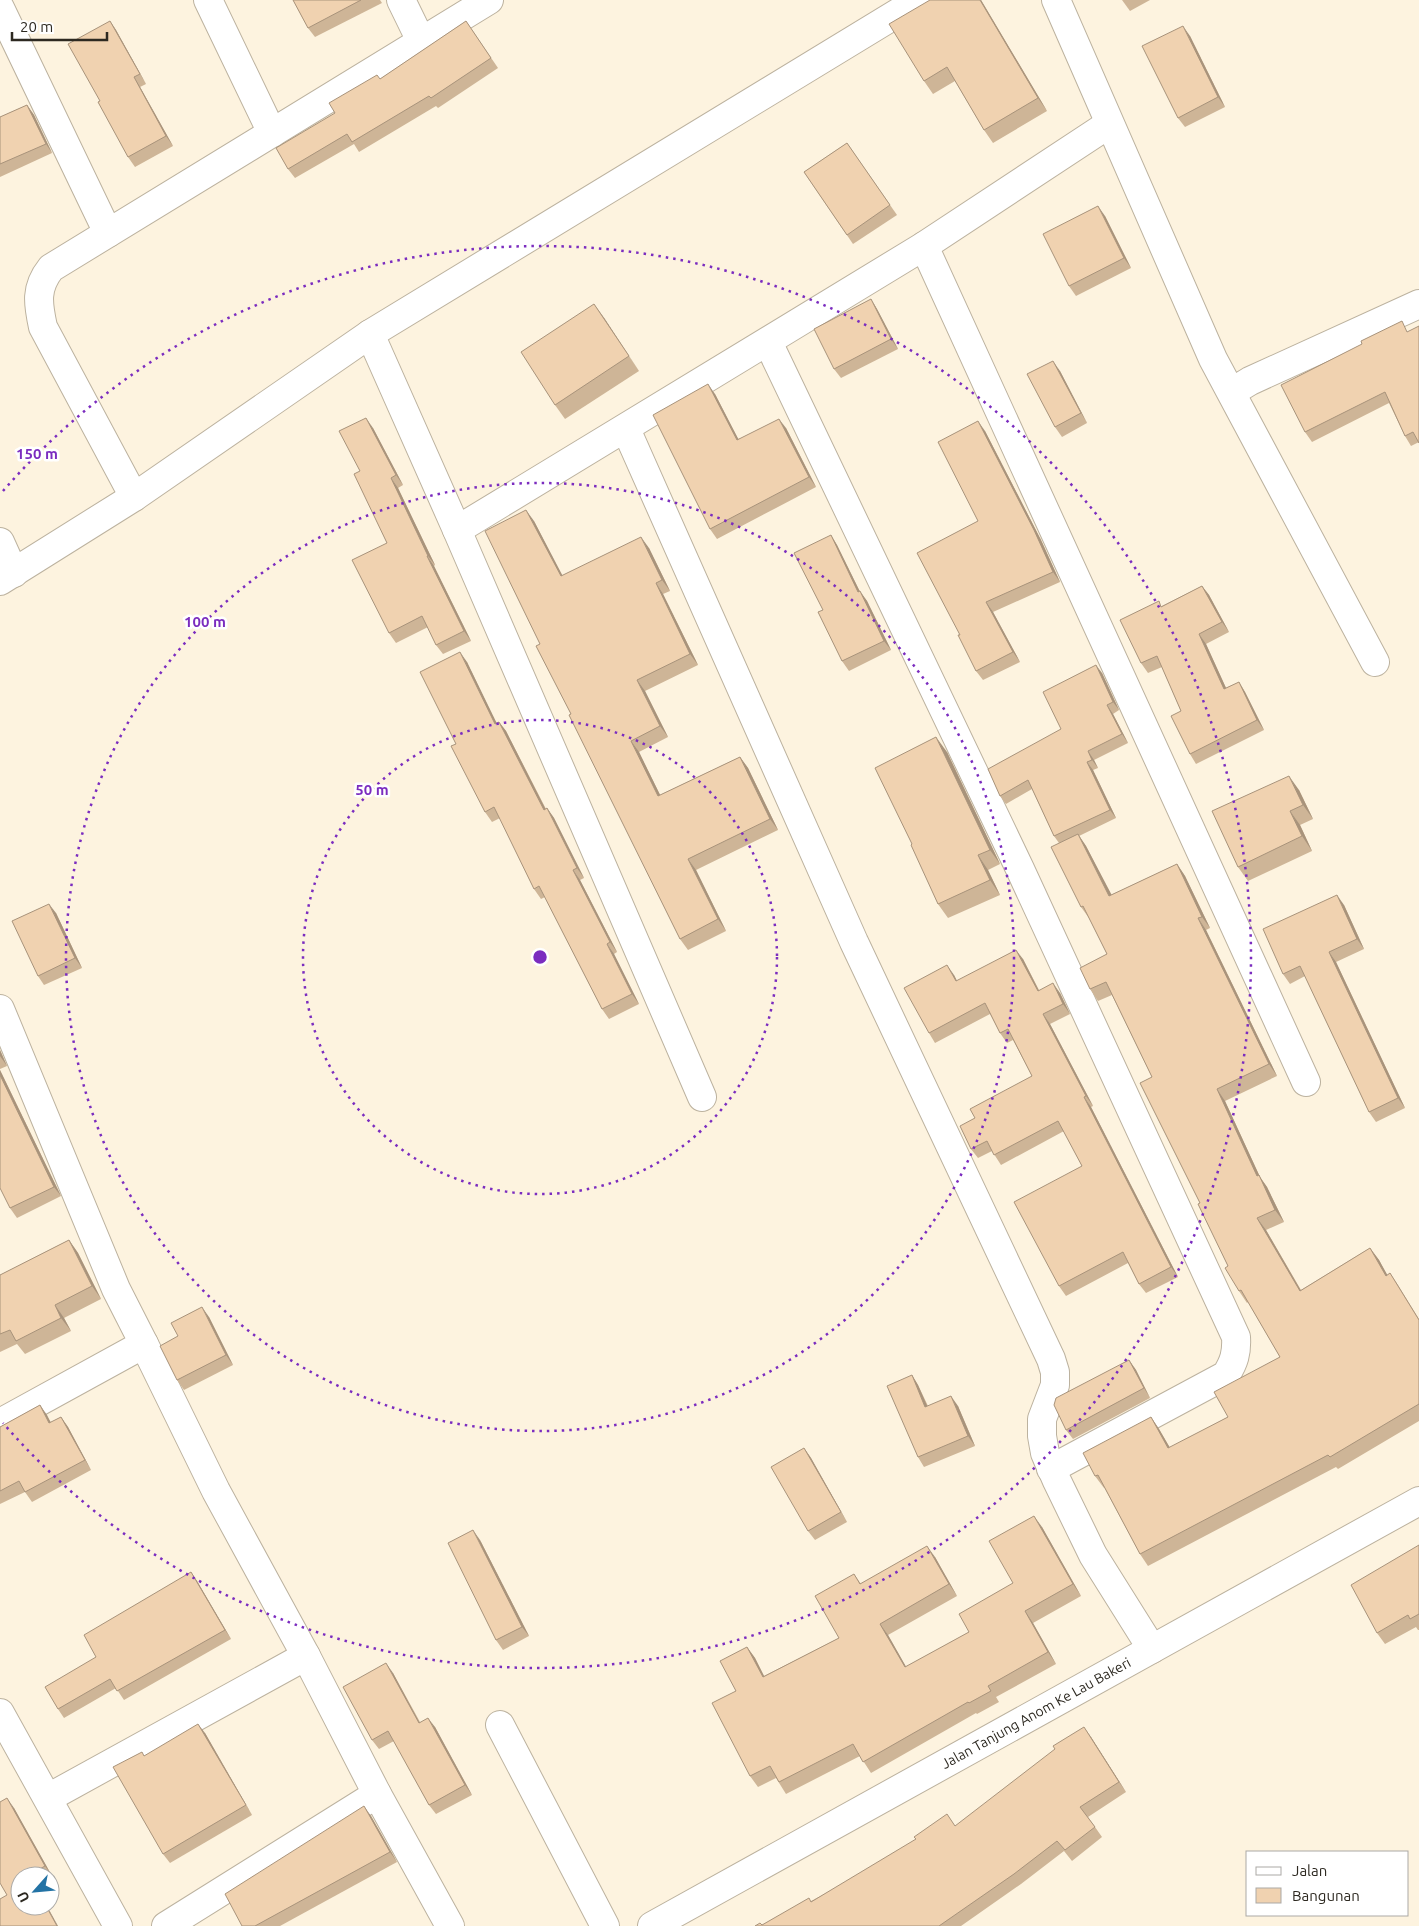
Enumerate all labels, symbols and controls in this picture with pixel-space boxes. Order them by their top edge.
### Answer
scale bar [12,10,108,42]
text: 20 m [20,18,53,35]
text: 150 m [16,445,58,462]
text: 100 m [184,613,226,630]
text: 50 m [355,781,389,798]
centre of rings [531,948,549,966]
street label: Jalan Tanjung Anom Ke Lau Bakeri [939,1654,1133,1772]
legend [1246,1851,1409,1916]
text: Jalan [1292,1862,1327,1879]
north arrow [10,1866,60,1916]
text: Bangunan [1292,1887,1360,1904]
text: U [14,1889,33,1905]

